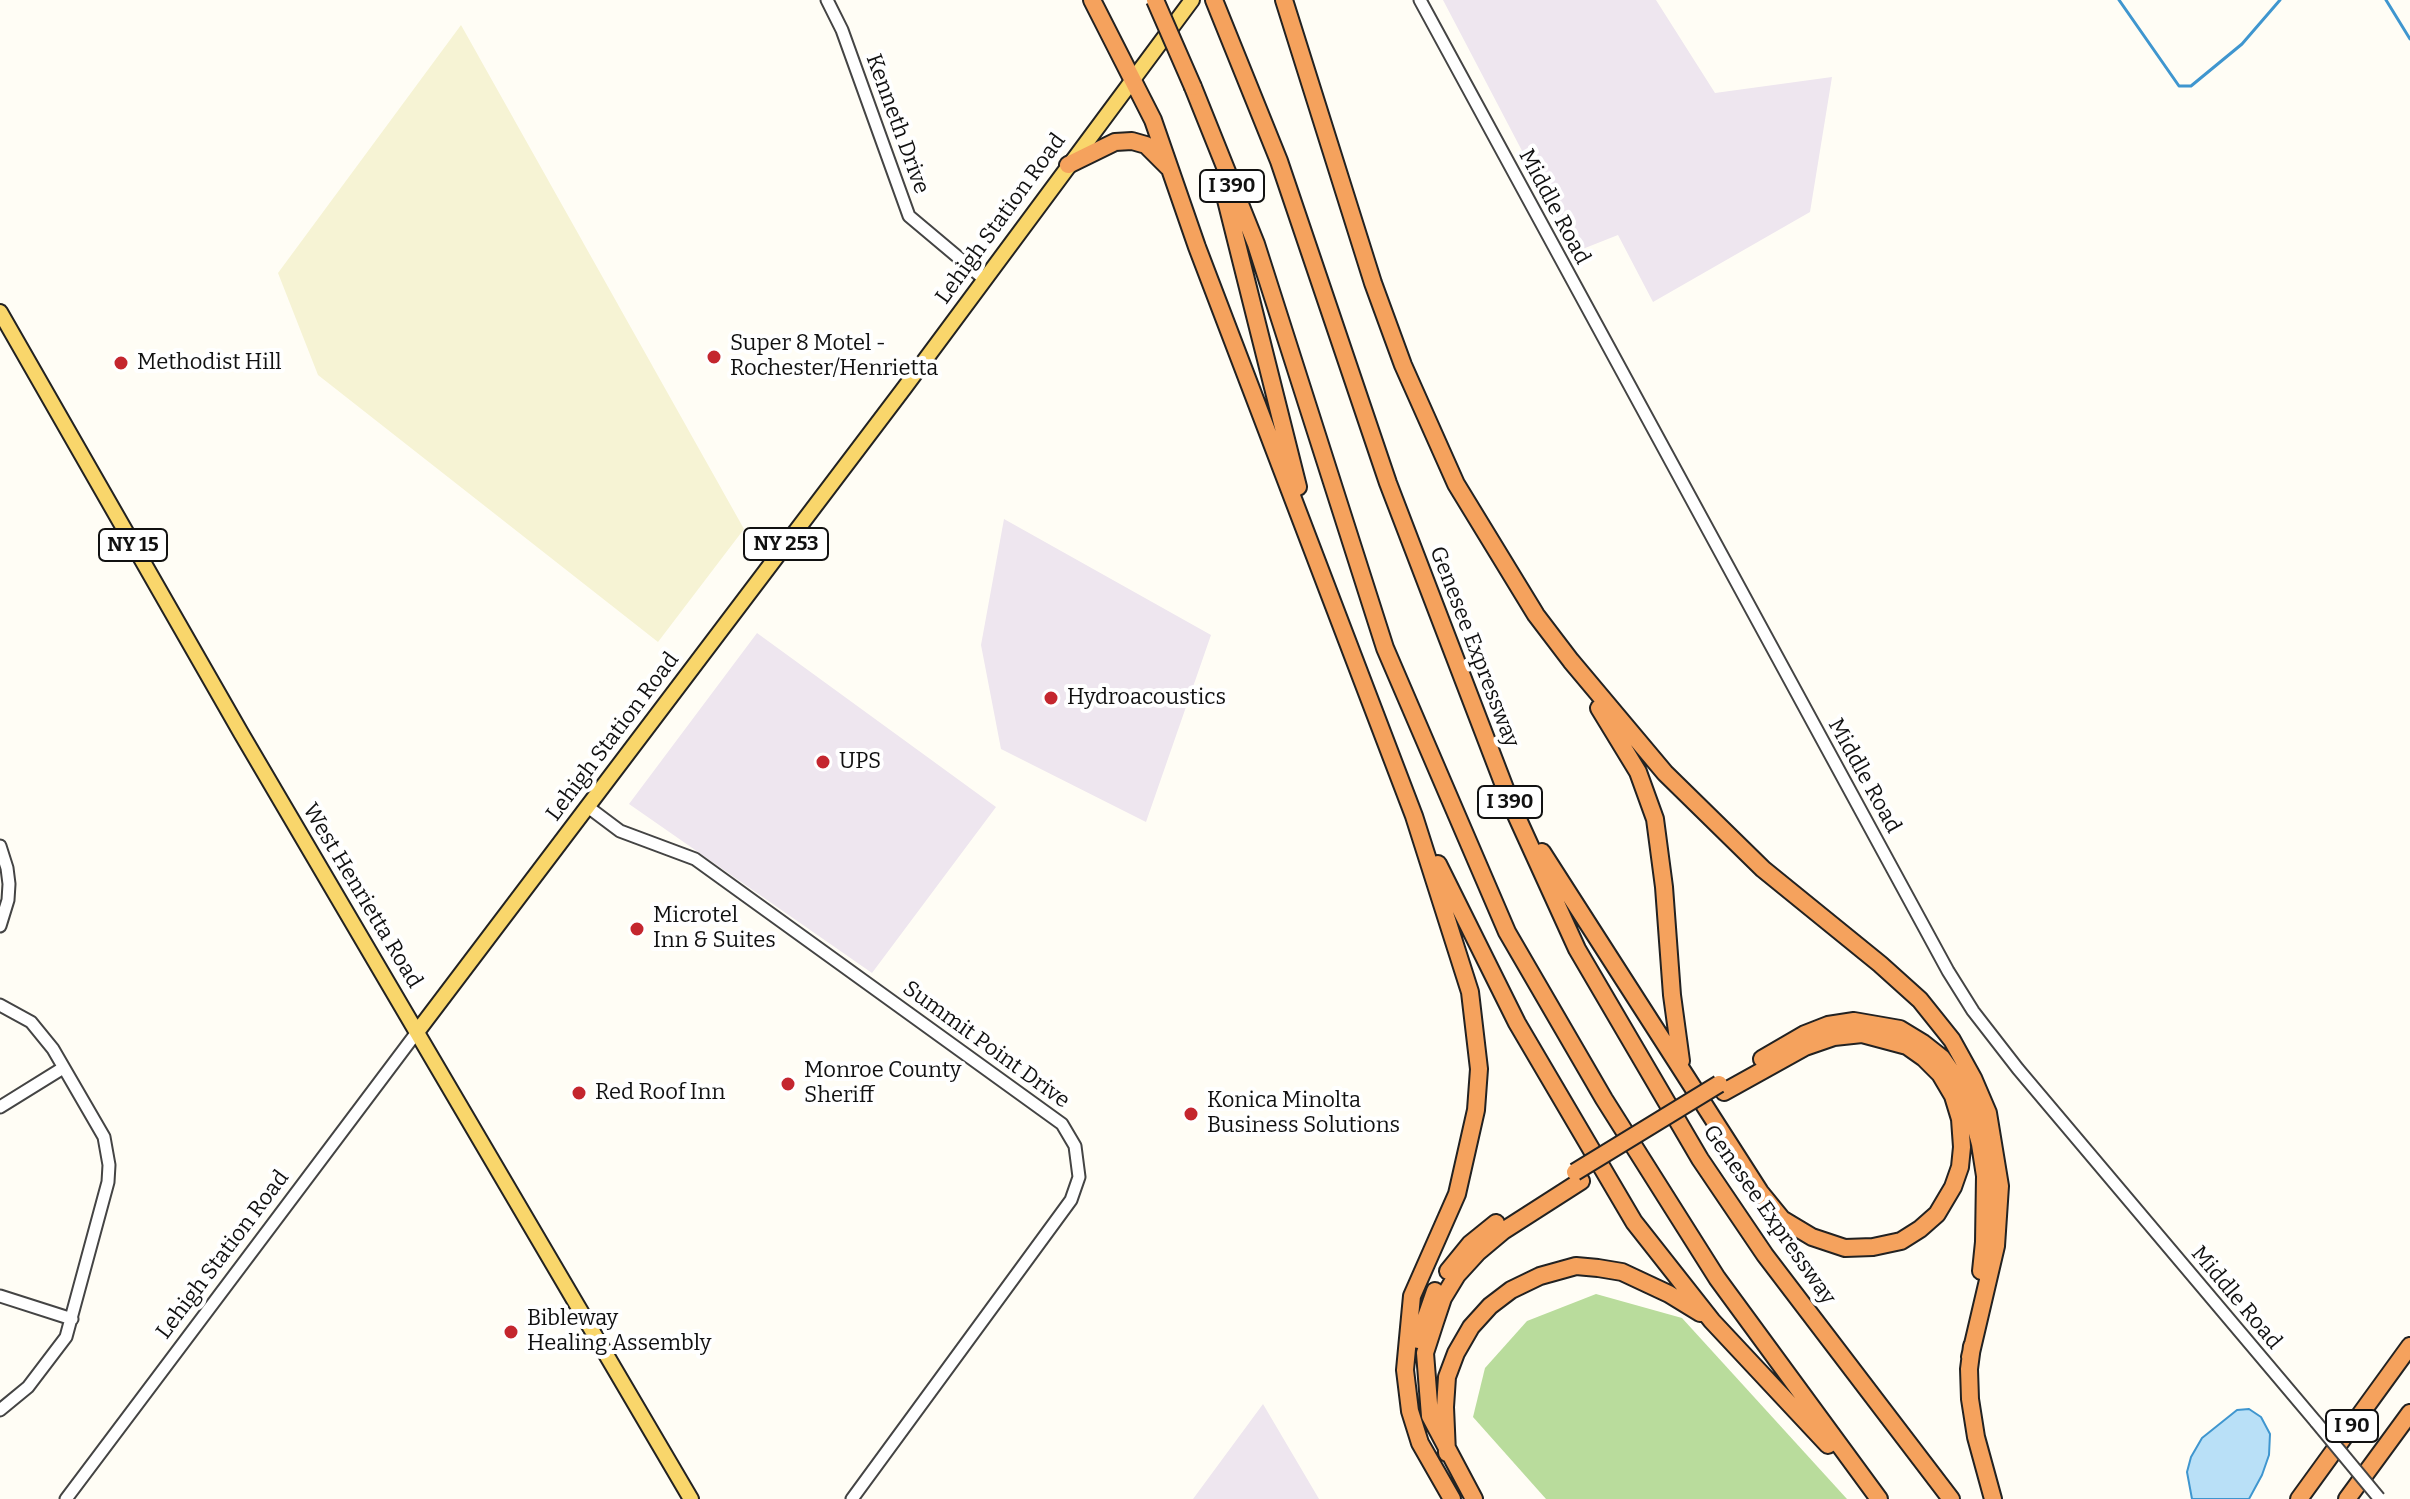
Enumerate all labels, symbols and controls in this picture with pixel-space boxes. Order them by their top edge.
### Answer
street label: Kenneth Drive [860,51,934,197]
street label: Lehigh Station Road [930,129,1072,309]
street label: Middle Road [1513,145,1595,269]
road number: I 390 [1200,170,1264,202]
place label: Super 8 Motel - Rochester/Henrietta [730,331,938,382]
marker: Super 8 Motel - Rochester/Henrietta [705,348,723,366]
place label: Methodist Hill [137,350,282,376]
marker: Methodist Hill [112,354,130,372]
road number: NY 253 [744,528,828,560]
road number: NY 15 [99,529,167,561]
street label: Genesee Expressway [1423,543,1525,751]
street label: Lehigh Station Road [541,648,685,826]
place label: Hydroacoustics [1067,685,1226,711]
marker: Hydroacoustics [1042,689,1060,707]
street label: Middle Road [1822,714,1906,838]
place label: UPS [839,749,881,775]
marker: UPS [814,753,832,771]
road number: I 390 [1478,786,1542,818]
street label: West Henrietta Road [296,799,428,993]
place label: Microtel Inn & Suites [653,903,776,954]
marker: Microtel Inn & Suites [628,920,646,938]
street label: Summit Point Drive [897,976,1075,1114]
place label: Monroe County Sheriff [804,1058,961,1110]
marker: Monroe County Sheriff [779,1075,797,1093]
place label: Red Roof Inn [595,1080,725,1106]
marker: Red Roof Inn [570,1084,588,1102]
place label: Konica Minolta Business Solutions [1207,1088,1400,1140]
marker: Konica Minolta Business Solutions [1182,1105,1200,1123]
street label: Genesee Expressway [1697,1120,1841,1310]
street label: Lehigh Station Road [151,1166,295,1344]
street label: Middle Road [2185,1241,2287,1355]
place label: Bibleway Healing Assembly [527,1306,711,1358]
marker: Bibleway Healing Assembly [502,1323,520,1341]
road number: I 90 [2326,1410,2378,1442]

